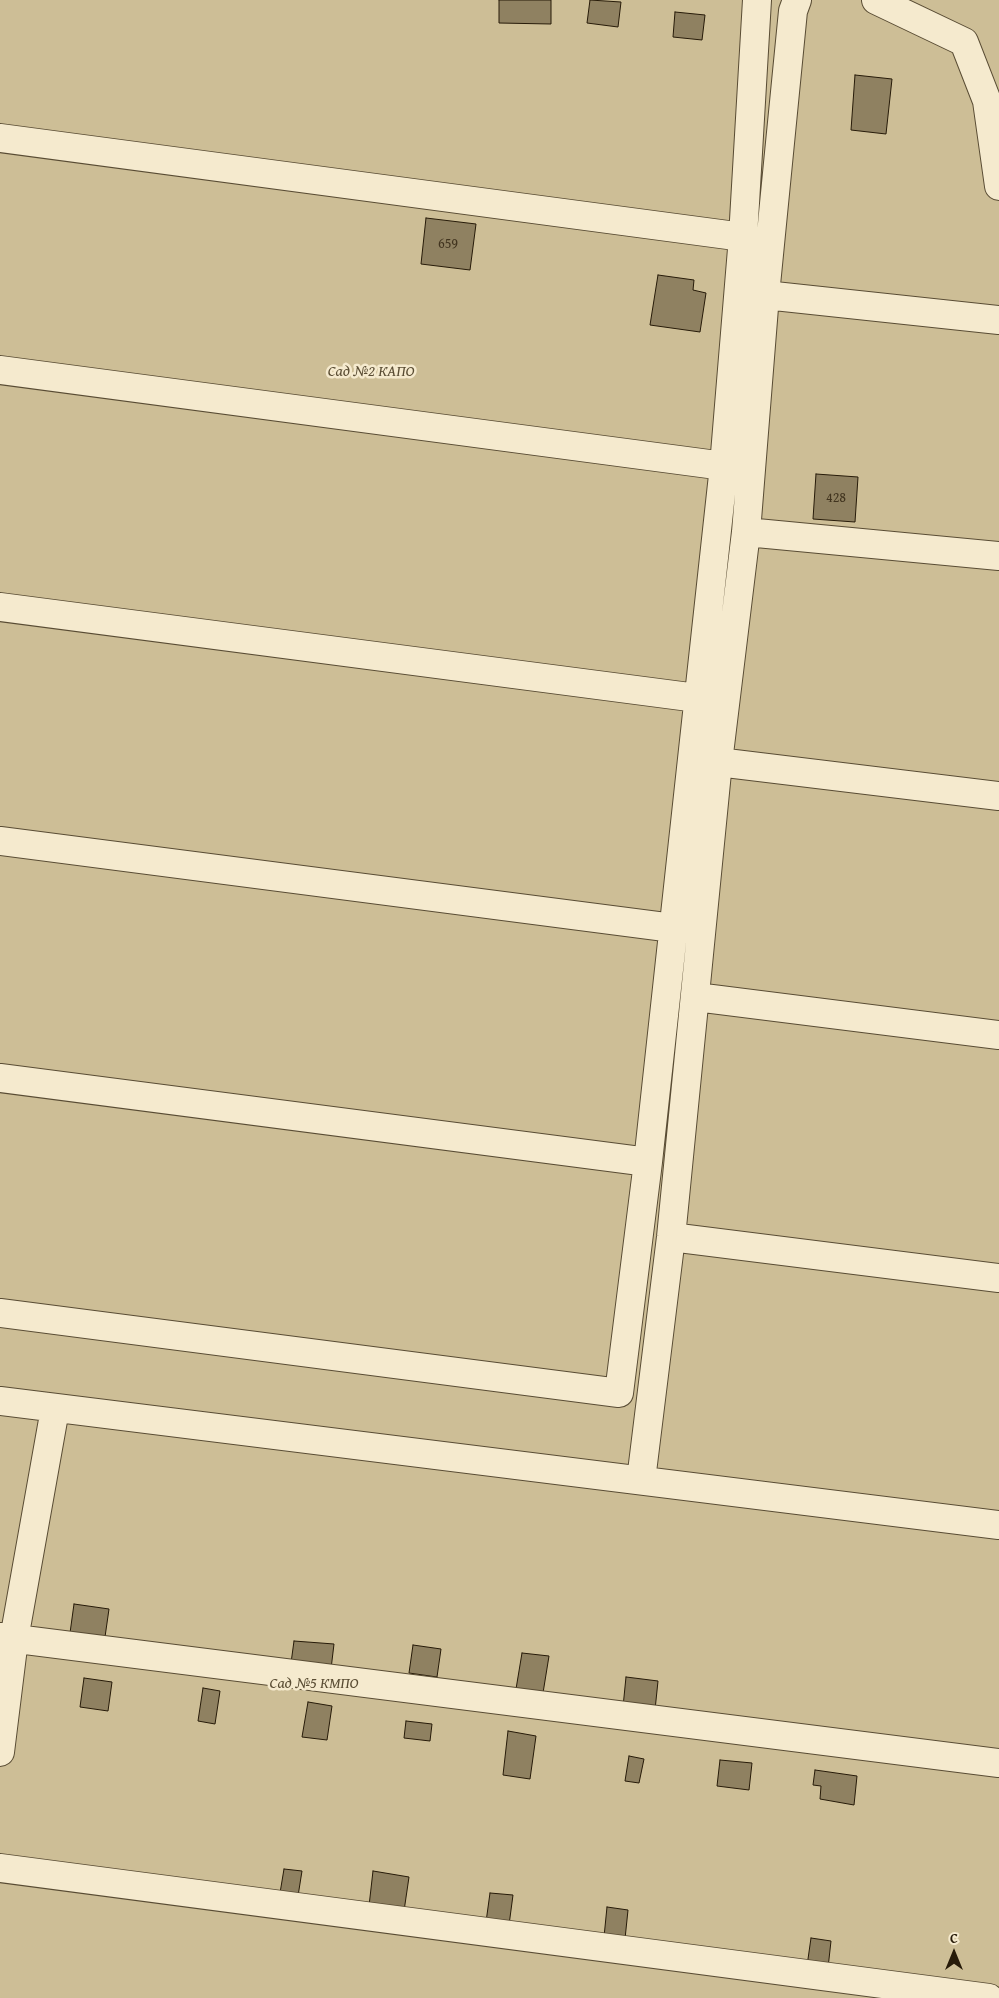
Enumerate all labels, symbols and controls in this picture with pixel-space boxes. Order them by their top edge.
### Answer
house number: 659 [438,236,458,252]
park label: Сад №2 КАПО [328,362,414,382]
house number: 428 [826,490,846,506]
park label: Сад №5 КМПО [270,1674,358,1694]
north arrow [929,1928,979,1978]
text: С [950,1928,958,1948]

